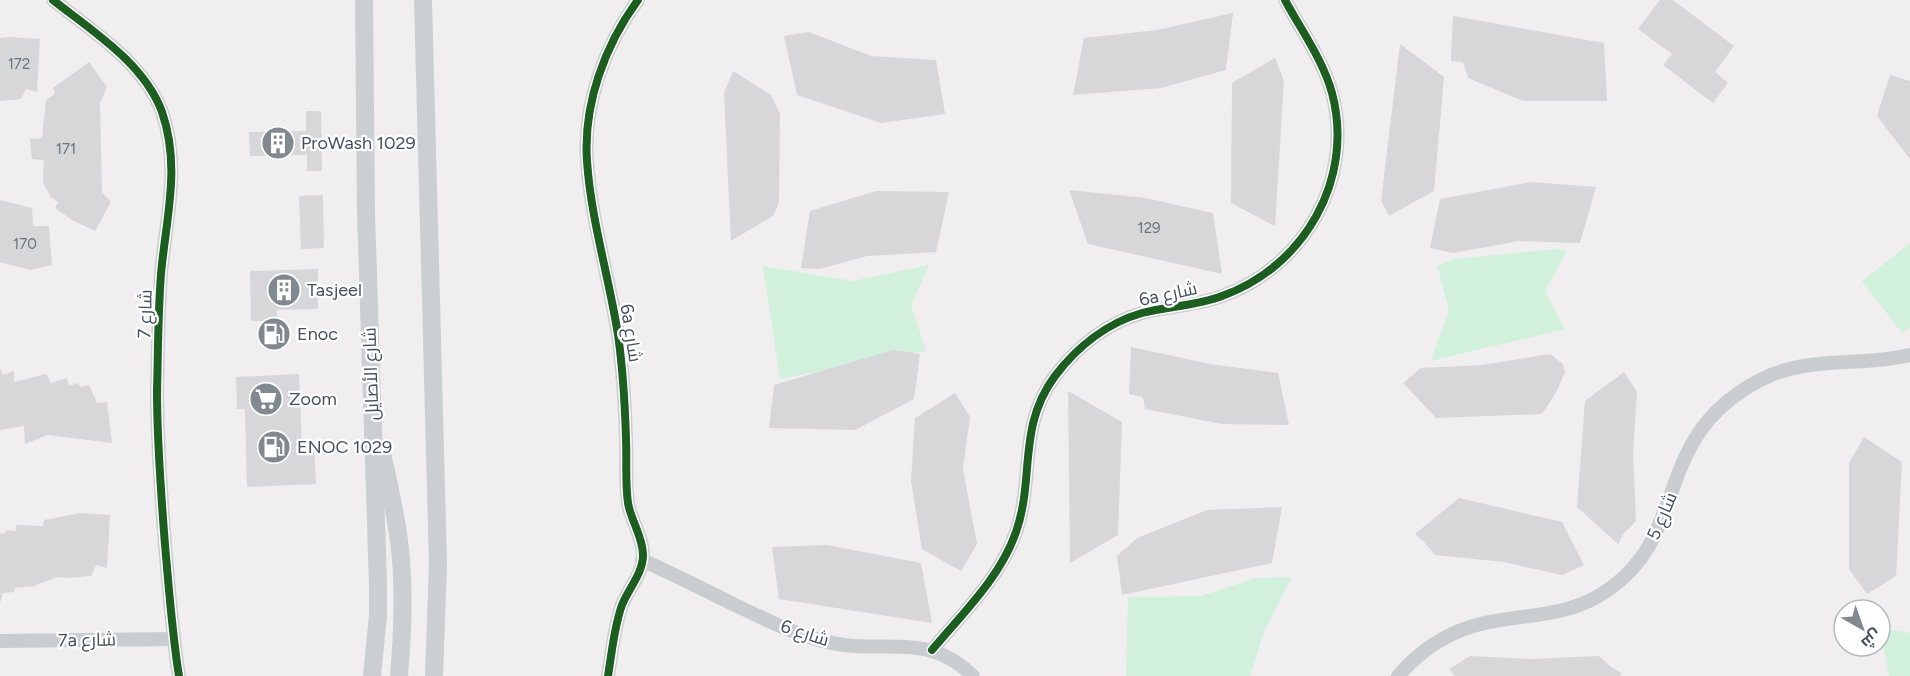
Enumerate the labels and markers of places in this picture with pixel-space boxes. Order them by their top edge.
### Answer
building icon: ProWash 1029 [260,125,296,161]
place label: ProWash 1029 [301,132,416,154]
building icon: Tasjeel [266,272,302,308]
place label: Tasjeel [307,279,362,301]
fuel station icon: Enoc [256,316,292,352]
place label: Enoc [297,323,338,345]
supermarket icon: Zoom [248,381,284,417]
place label: Zoom [289,388,337,410]
fuel station icon: ENOC 1029 [256,429,292,465]
place label: ENOC 1029 [297,436,392,458]

